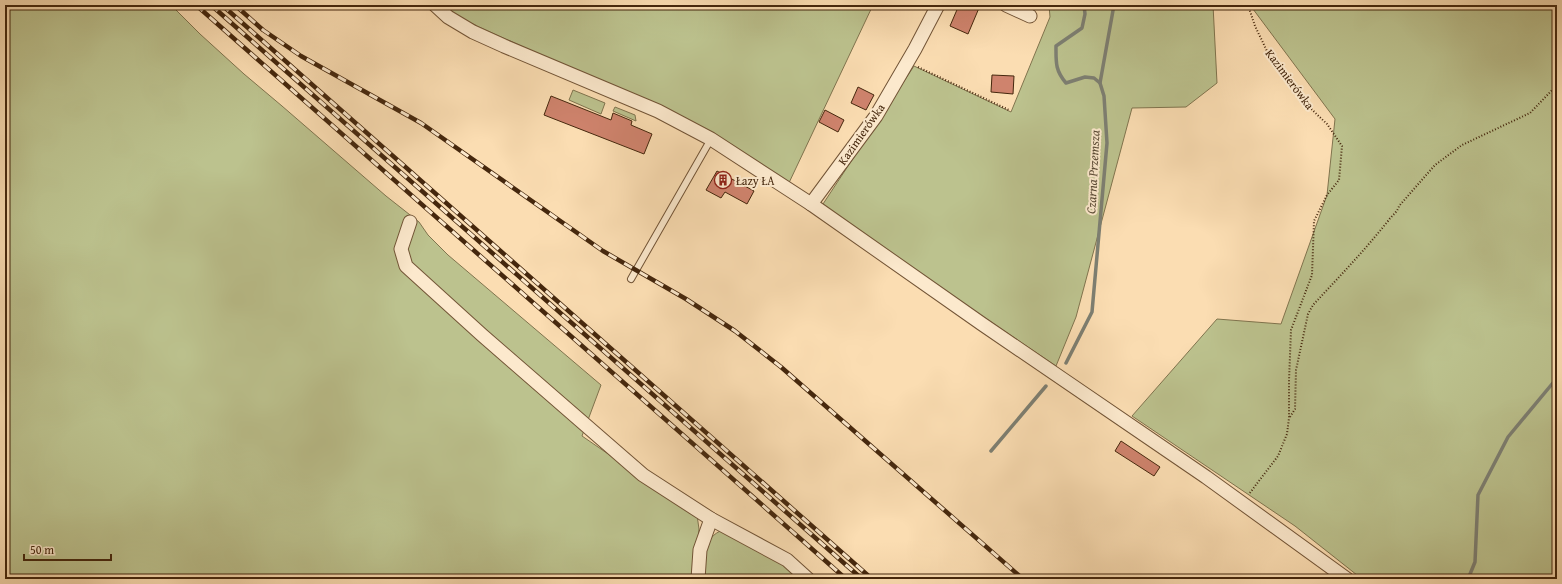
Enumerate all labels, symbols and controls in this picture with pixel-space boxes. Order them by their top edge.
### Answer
street label: Kazimierówka [1262,45,1319,113]
street label: Kazimierówka [834,100,889,168]
water label: Czarna Przemsza [1081,130,1105,214]
building icon: Łazy ŁA [713,170,733,190]
place label: Łazy ŁA [736,172,775,189]
scale bar [24,536,111,562]
text: 50 m [30,541,54,558]

